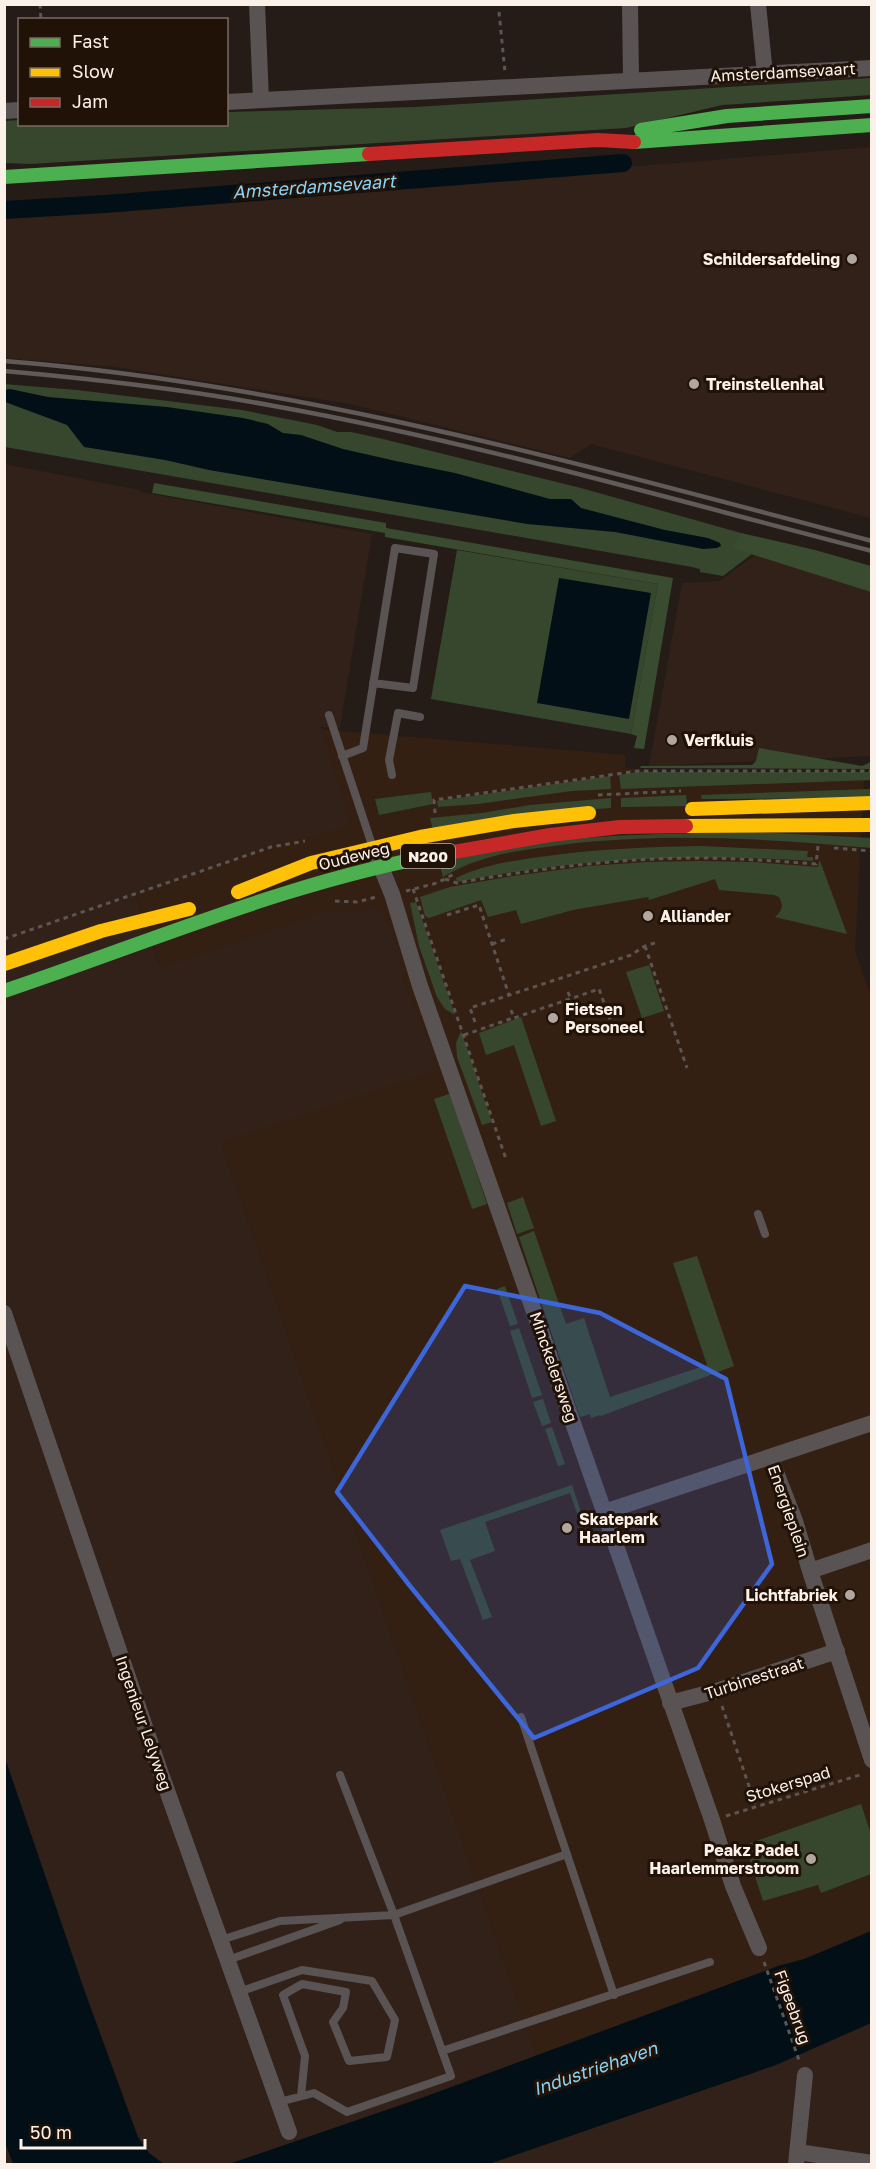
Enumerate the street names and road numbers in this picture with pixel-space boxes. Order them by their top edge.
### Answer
street label: Amsterdamsevaart [710,58,856,86]
street label: Oudeweg [316,838,392,874]
road number: N200 [401,844,455,868]
street label: Minckelersweg [526,1309,582,1425]
street label: Energieplein [764,1462,814,1560]
street label: Ingenieur Lelyweg [112,1653,176,1793]
street label: Turbinestraat [702,1653,806,1703]
street label: Stokerspad [743,1762,833,1806]
street label: Figeebrug [770,1967,816,2047]

